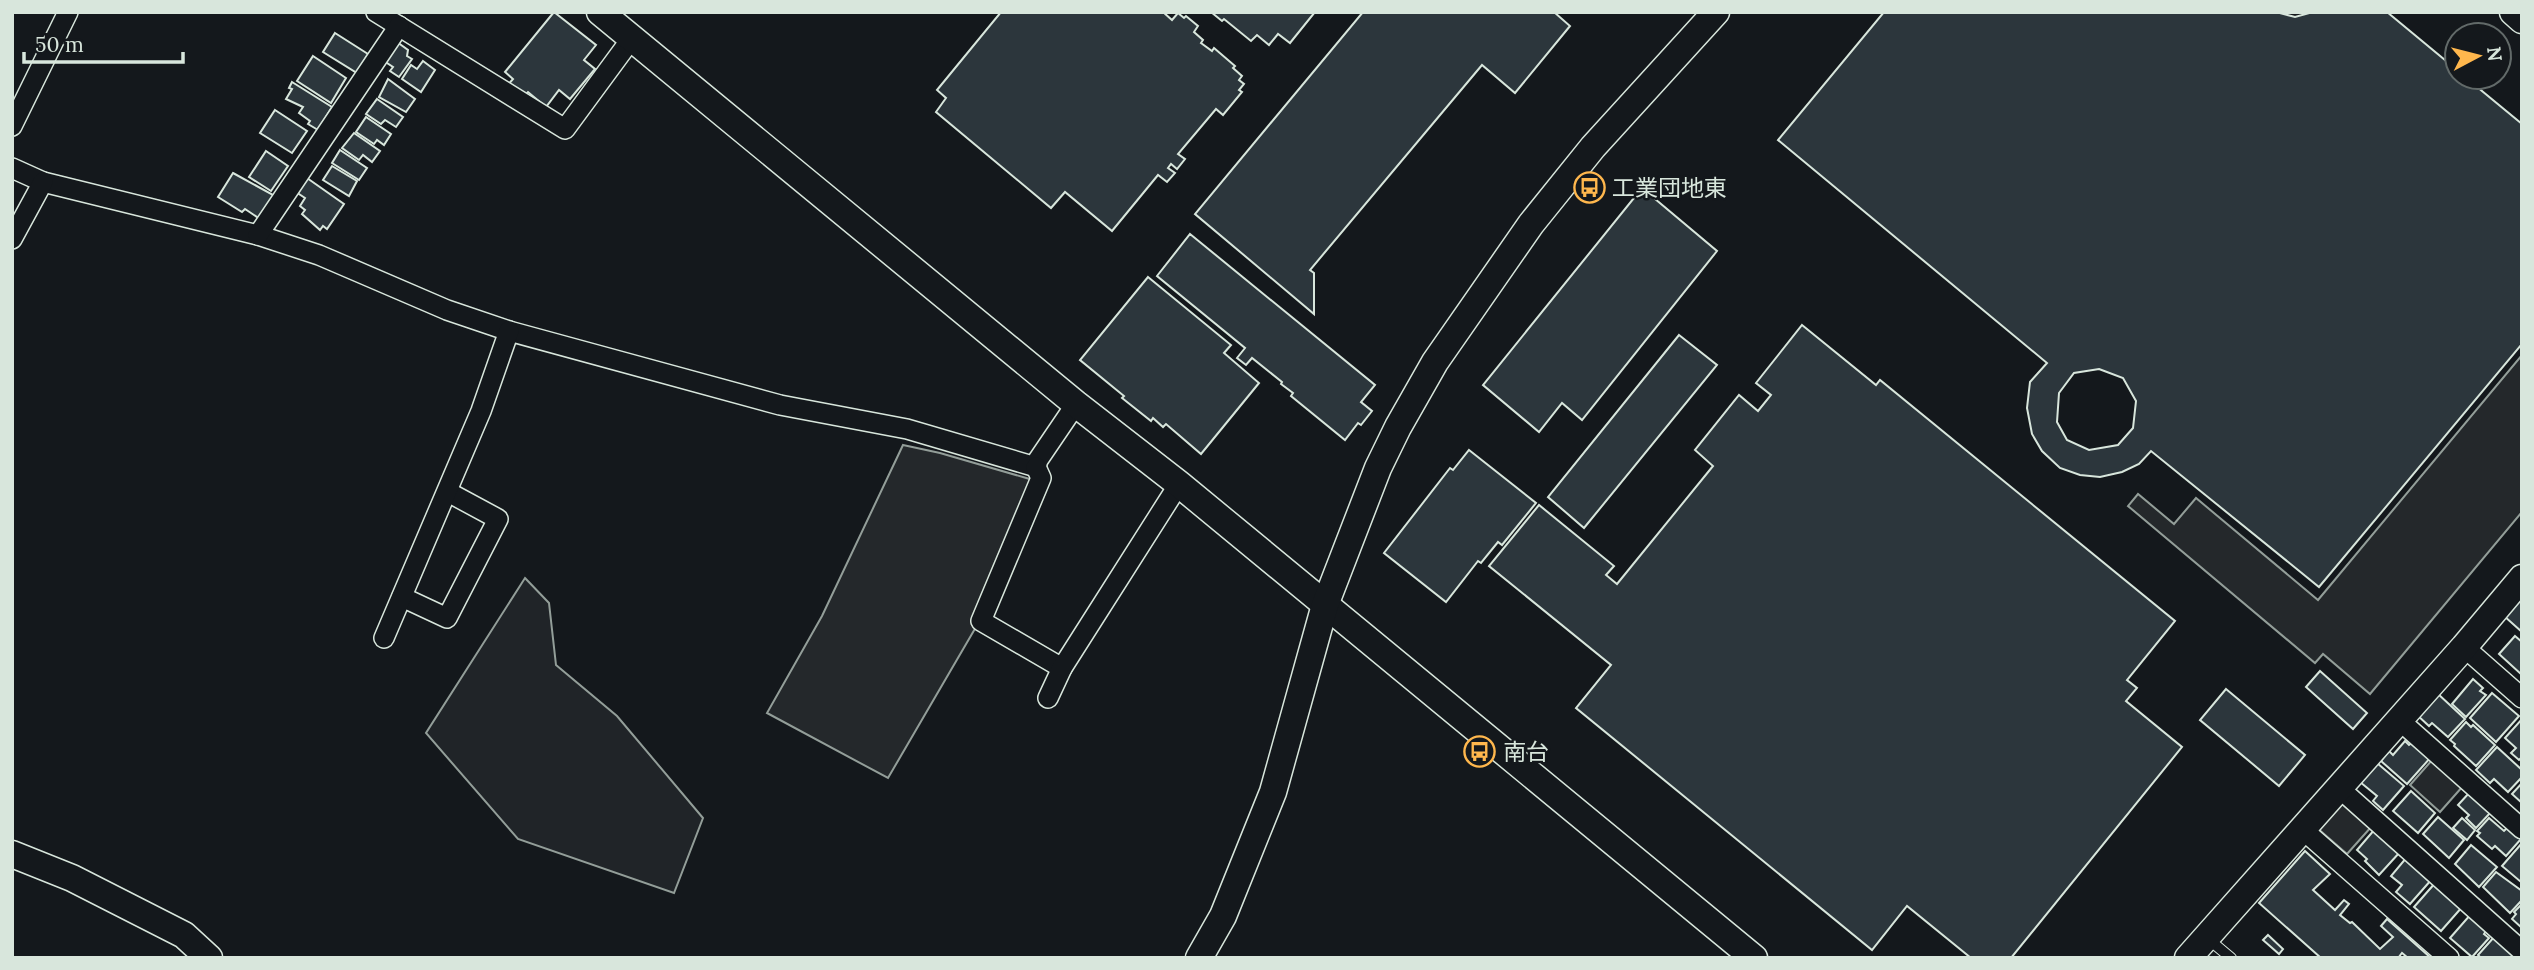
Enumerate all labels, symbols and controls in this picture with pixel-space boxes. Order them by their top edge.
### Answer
scale bar [24,21,184,65]
north arrow [2443,21,2513,91]
text: 50 m [35,31,84,58]
text: N [2482,45,2508,63]
bus stop icon: 工業団地東 [1572,171,1606,205]
place label: 工業団地東 [1612,173,1727,202]
bus stop icon: 南台 [1463,735,1497,769]
place label: 南台 [1503,737,1549,766]

